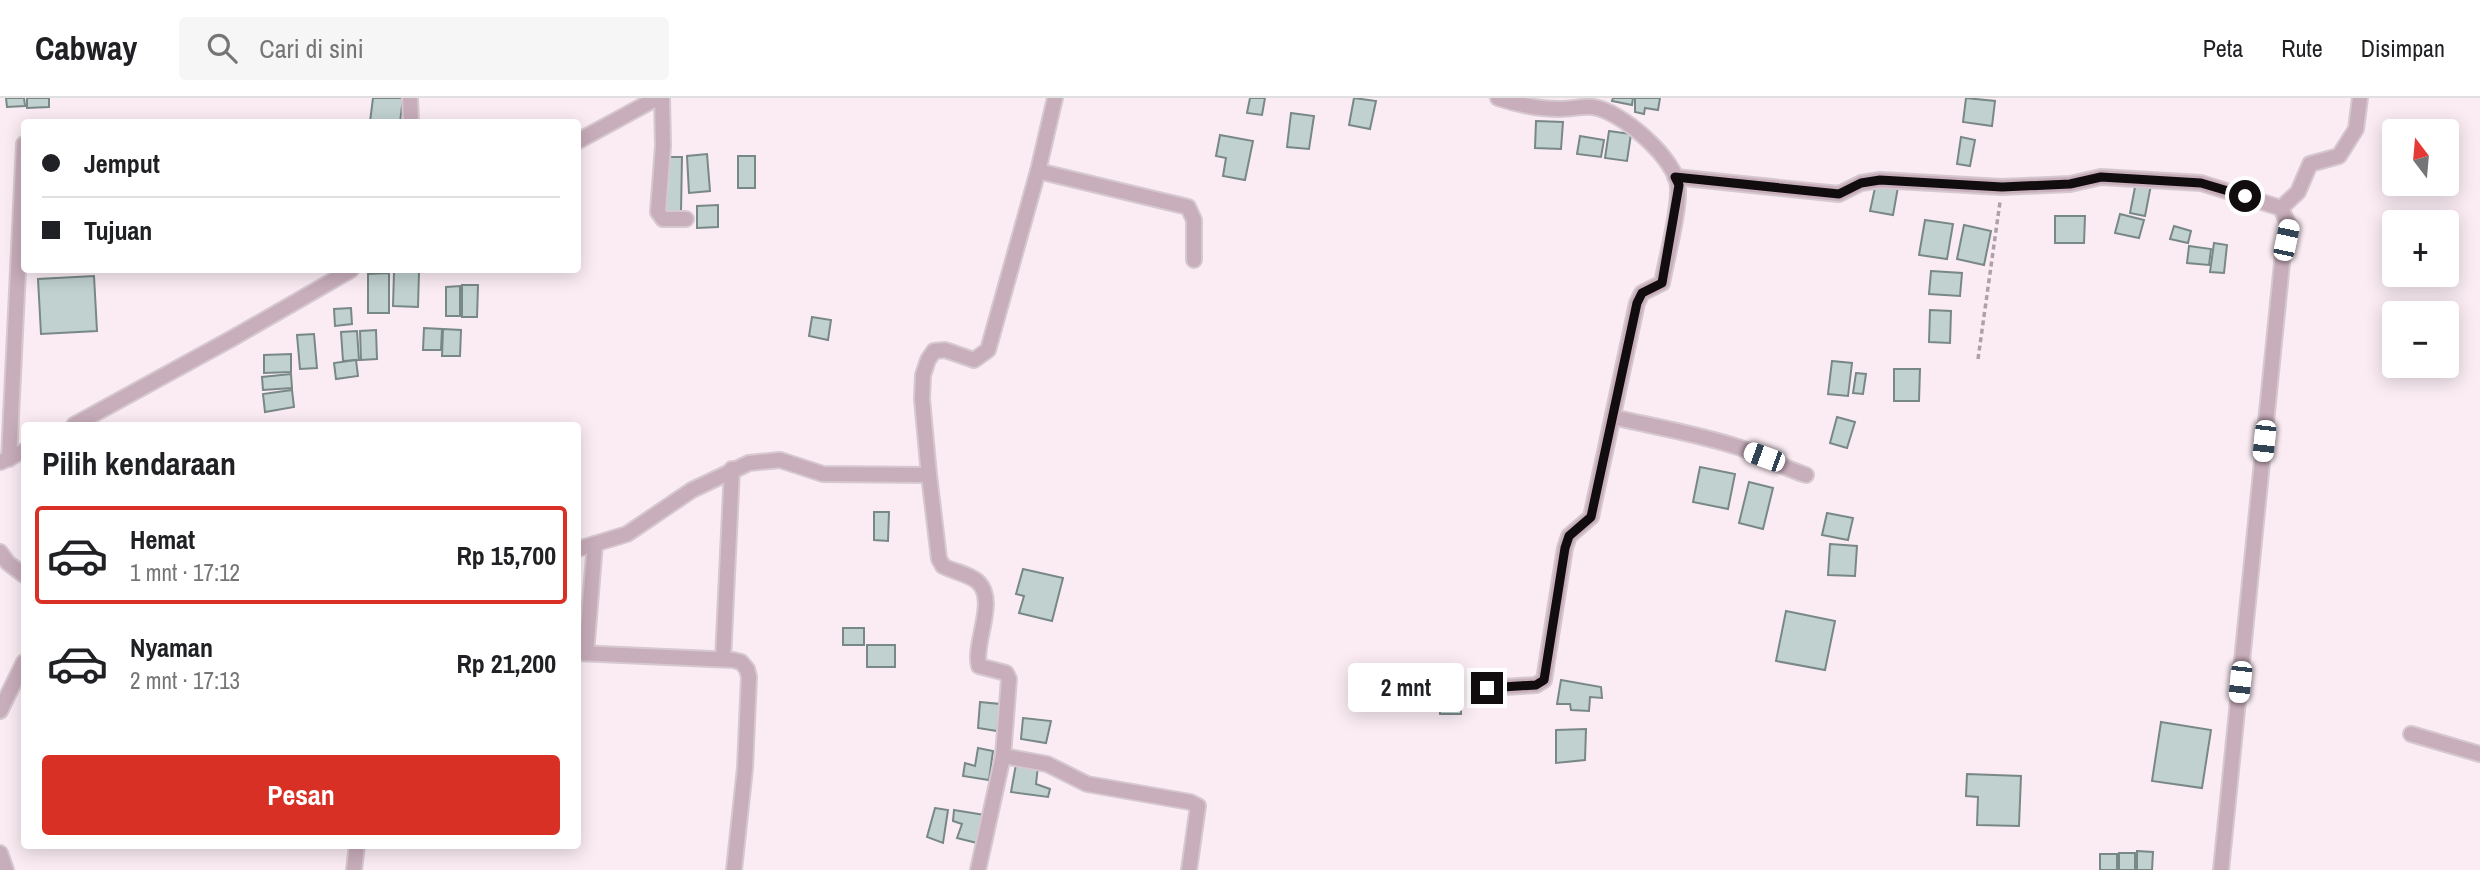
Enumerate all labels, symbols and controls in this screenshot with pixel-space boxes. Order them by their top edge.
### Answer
search box [179,17,669,80]
text: Cabway [35,26,137,70]
icon: search [203,29,241,67]
text: Cari di sini [259,31,364,66]
text: Peta [2203,32,2243,64]
text: Rute [2281,32,2323,64]
text: Disimpan [2361,32,2445,64]
north arrow [2382,119,2459,196]
map controls [2382,119,2459,378]
text: Jemput [84,146,160,181]
route start [2229,180,2261,212]
button: + [2382,210,2459,287]
text: Tujuan [84,213,152,248]
car [2272,217,2301,263]
button: − [2382,301,2459,378]
car [2252,419,2277,463]
car [1741,440,1788,474]
text: Pilih kendaraan [42,442,236,485]
text: Hemat [130,522,195,557]
icon: car [46,524,109,587]
text: Rp 15,700 [456,538,556,573]
text: 1 mnt · 17:12 [130,557,240,588]
text: Nyaman [130,630,213,665]
icon: car [46,632,109,695]
text: Rp 21,200 [456,646,556,681]
car [2228,660,2253,704]
callout: 2 mnt [1347,664,1462,712]
text: 2 mnt · 17:13 [130,665,240,696]
text: 2 mnt [1381,672,1431,703]
route end [1471,672,1503,704]
button: Pesan [42,755,560,835]

